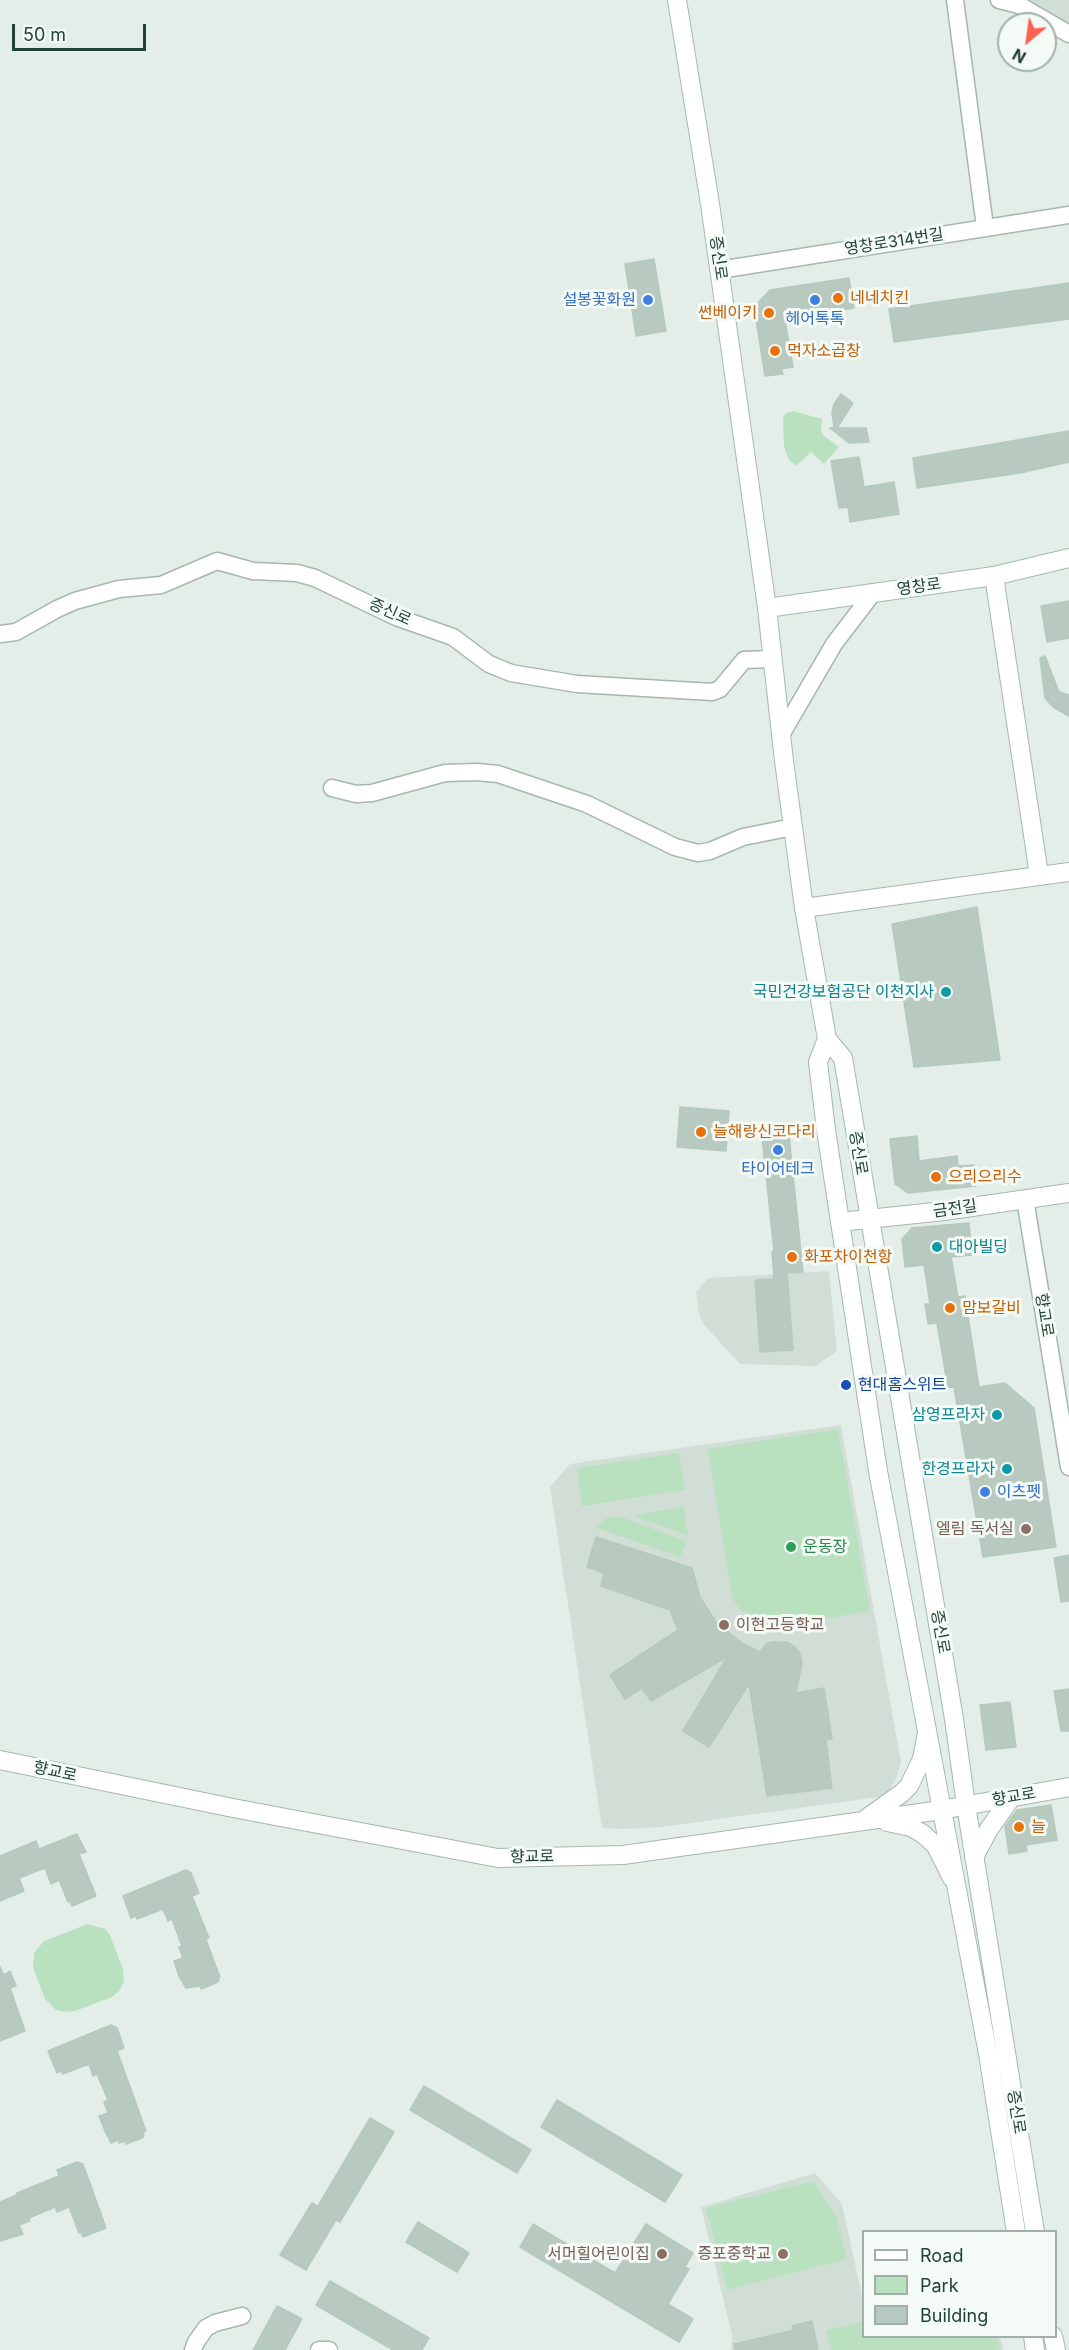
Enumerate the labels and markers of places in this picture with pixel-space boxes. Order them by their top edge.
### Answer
place label: 네네치킨 [850,288,909,308]
place label: 설봉꽃화원 [562,290,636,310]
marker: 네네치킨 [831,291,845,305]
marker: 설봉꽃화원 [641,293,655,307]
marker: 헤어톡톡 [808,293,822,307]
place label: 썬베이키 [698,303,757,323]
marker: 썬베이키 [762,306,776,320]
place label: 헤어톡톡 [786,309,844,329]
place label: 먹자소곱창 [787,341,861,361]
marker: 먹자소곱창 [768,344,782,358]
place label: 국민건강보험공단 이천지사 [753,982,934,1002]
marker: 국민건강보험공단 이천지사 [939,985,953,999]
place label: 늘해랑신코다리 [713,1122,816,1142]
marker: 늘해랑신코다리 [694,1125,708,1139]
marker: 타이어테크 [771,1143,785,1157]
place label: 타이어테크 [741,1159,815,1179]
place label: 으리으리수 [948,1167,1022,1187]
marker: 으리으리수 [929,1170,943,1184]
place label: 대아빌딩 [949,1237,1008,1257]
marker: 대아빌딩 [930,1240,944,1254]
place label: 화포차이천항 [804,1247,892,1267]
marker: 화포차이천항 [785,1250,799,1264]
place label: 맘보갈비 [962,1298,1021,1318]
marker: 맘보갈비 [943,1301,957,1315]
place label: 현대홈스위트 [858,1375,946,1395]
marker: 현대홈스위트 [839,1378,853,1392]
place label: 삼영프라자 [911,1405,985,1425]
marker: 삼영프라자 [990,1408,1004,1422]
place label: 한경프라자 [921,1459,995,1479]
marker: 한경프라자 [1000,1462,1014,1476]
place label: 이츠펫 [997,1482,1041,1502]
marker: 이츠펫 [978,1485,992,1499]
place label: 엘림 독서실 [936,1519,1014,1539]
marker: 엘림 독서실 [1019,1522,1033,1536]
place label: 운동장 [803,1537,847,1557]
marker: 운동장 [784,1540,798,1554]
place label: 이현고등학교 [736,1615,824,1635]
marker: 이현고등학교 [717,1618,731,1632]
place label: 늘 [1031,1817,1046,1837]
marker: 늘 [1012,1820,1026,1834]
place label: 서머힐어린이집 [547,2244,650,2264]
place label: 증포중학교 [697,2244,771,2264]
marker: 서머힐어린이집 [655,2247,669,2261]
marker: 증포중학교 [776,2247,790,2261]

